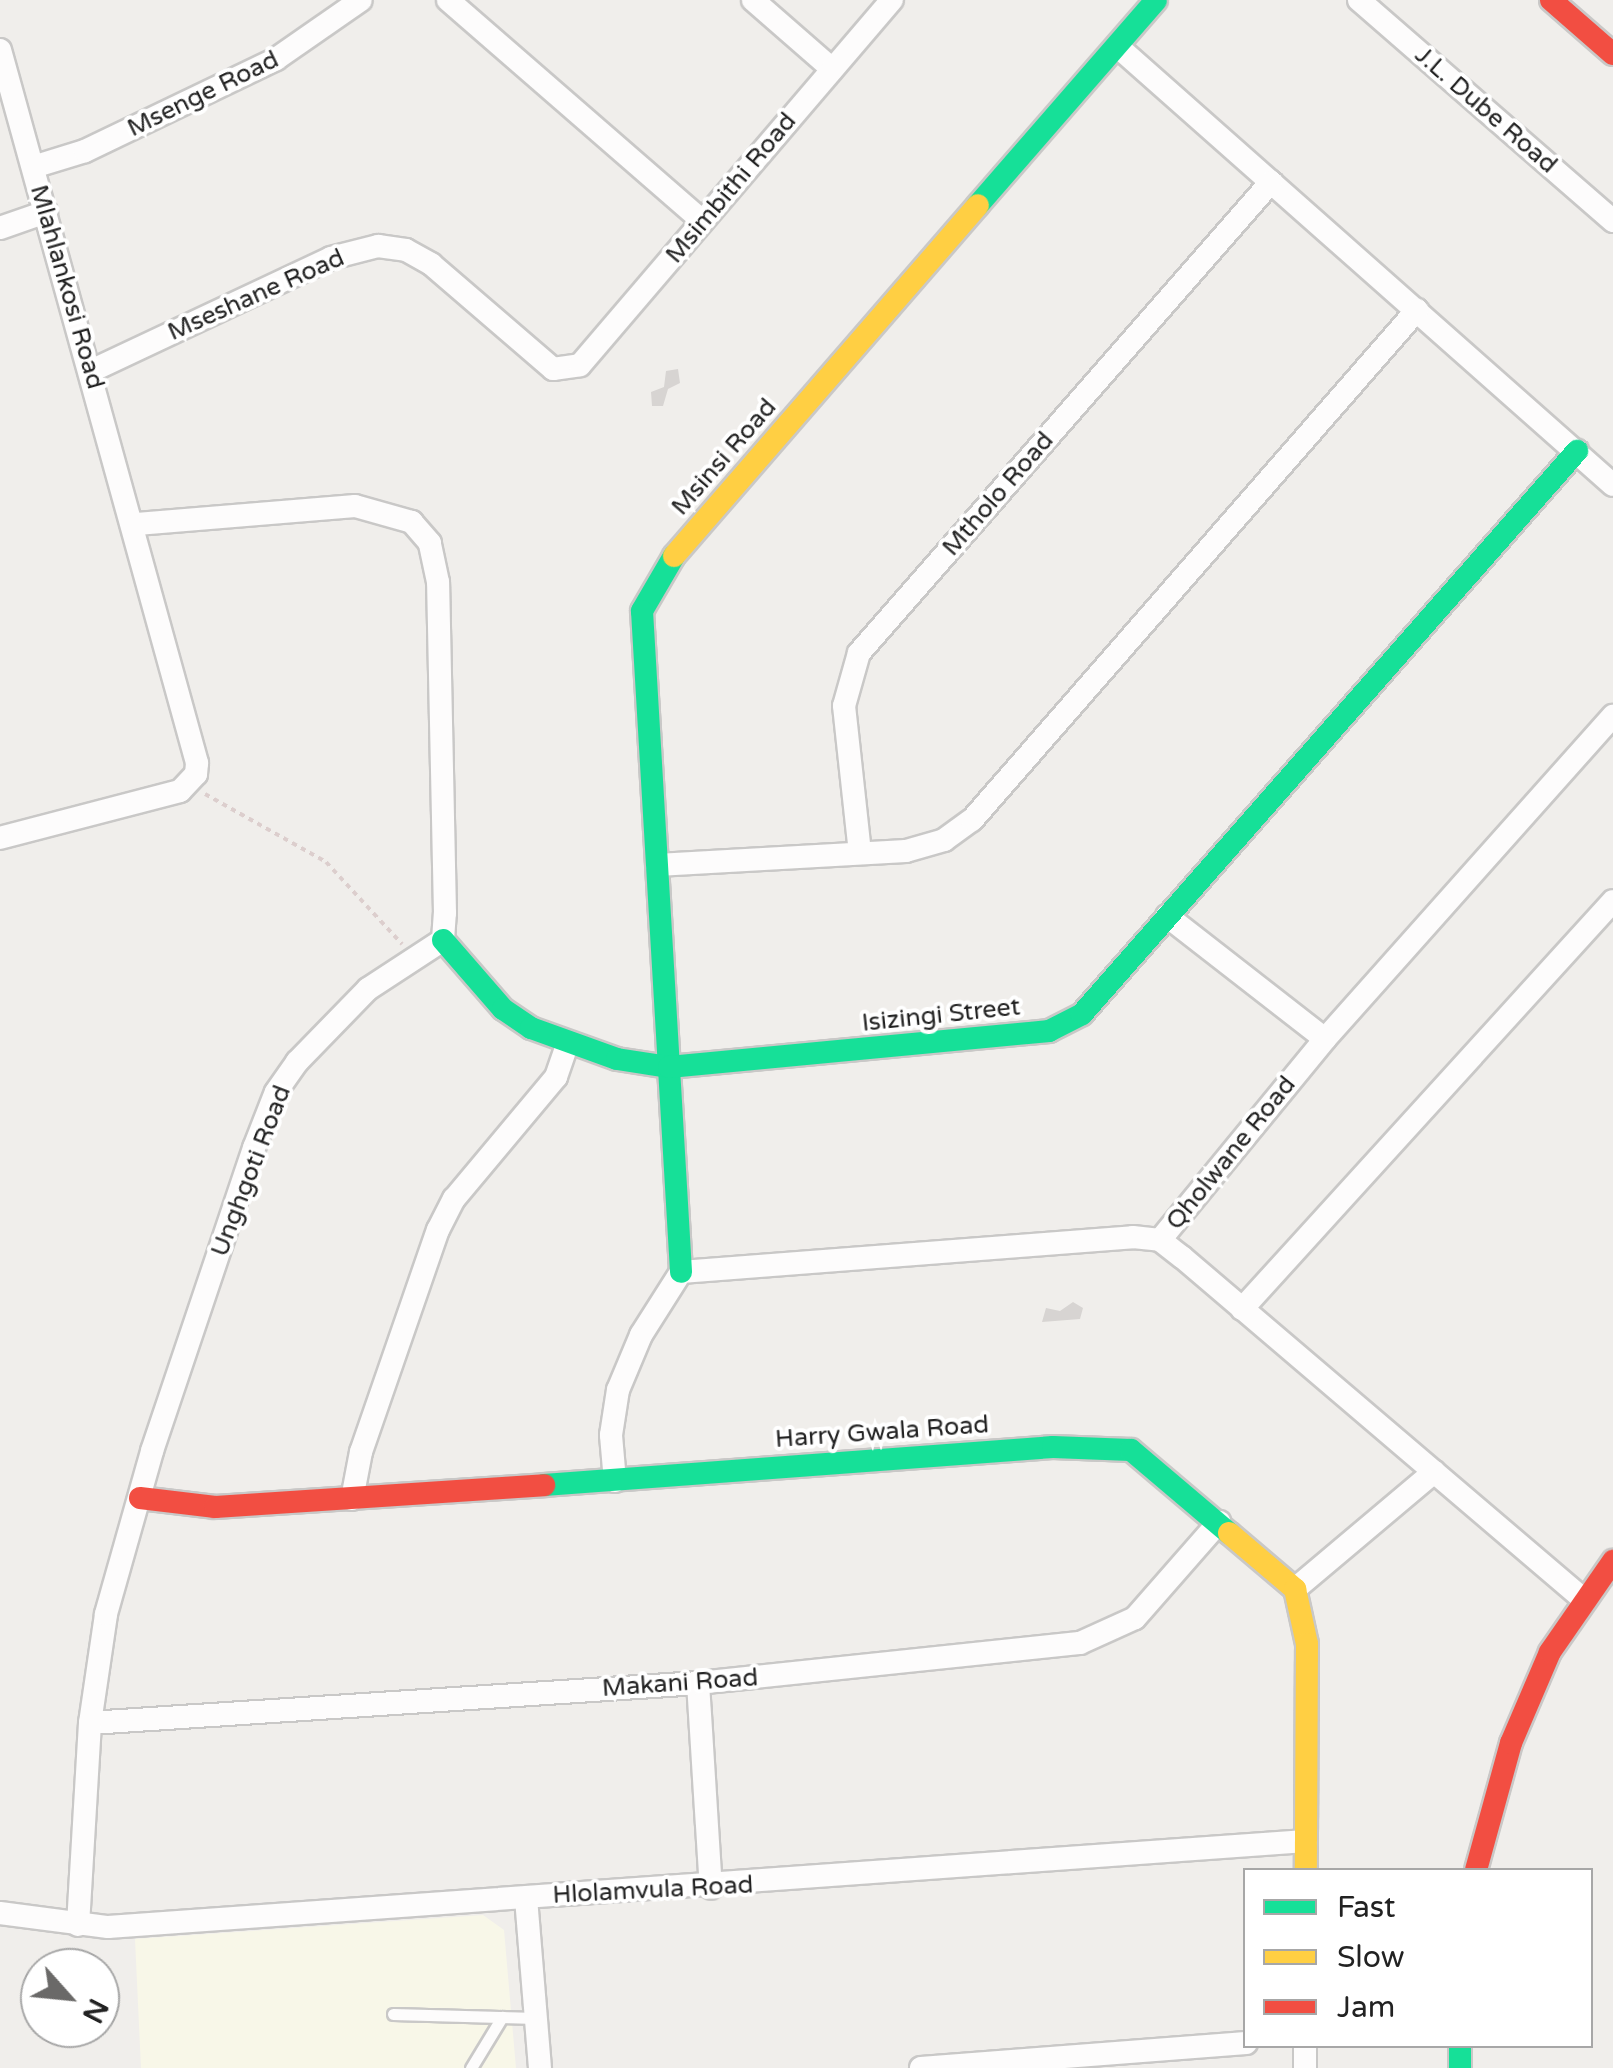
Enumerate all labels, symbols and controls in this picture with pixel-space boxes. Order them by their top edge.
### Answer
street label: J.L. Dube Road [1409,40,1563,180]
street label: Msenge Road [122,44,284,144]
street label: Msimbithi Road [659,107,803,269]
street label: Mlahlankosi Road [23,181,111,393]
street label: Mseshane Road [163,243,349,347]
street label: Msinsi Road [665,392,783,522]
street label: Mtholo Road [936,426,1060,562]
street label: Isizingi Street [860,992,1022,1038]
street label: Qholwane Road [1160,1070,1302,1236]
street label: Unghgoti Road [205,1081,297,1261]
street label: Harry Gwala Road [774,1410,990,1454]
street label: Makani Road [601,1663,759,1703]
legend [1243,1868,1593,2048]
street label: Hlolamvula Road [552,1870,754,1910]
text: Fast [1337,1889,1396,1926]
text: Slow [1337,1939,1405,1976]
north arrow [20,1948,120,2048]
text: Jam [1337,1989,1395,2026]
text: N [75,1993,115,2028]

